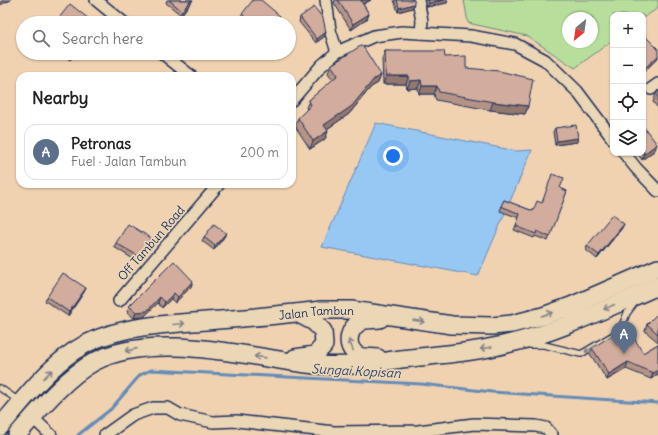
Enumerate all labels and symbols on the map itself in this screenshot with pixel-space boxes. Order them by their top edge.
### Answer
north arrow [562,12,598,48]
your location [383,146,403,166]
street label: Off Tambun Road [114,202,188,284]
street label: Jalan Tambun [278,302,354,322]
one-way arrow [604,304,616,311]
one-way arrow [541,310,554,317]
one-way arrow [412,317,425,325]
one-way arrow [172,320,185,327]
pin: A [611,321,637,354]
one-way arrow [347,340,354,352]
one-way arrow [480,344,493,352]
one-way arrow [584,345,596,353]
one-way arrow [125,346,138,354]
one-way arrow [254,353,267,361]
water label: Sungai Kopisan [311,360,402,382]
one-way arrow [43,369,53,379]

